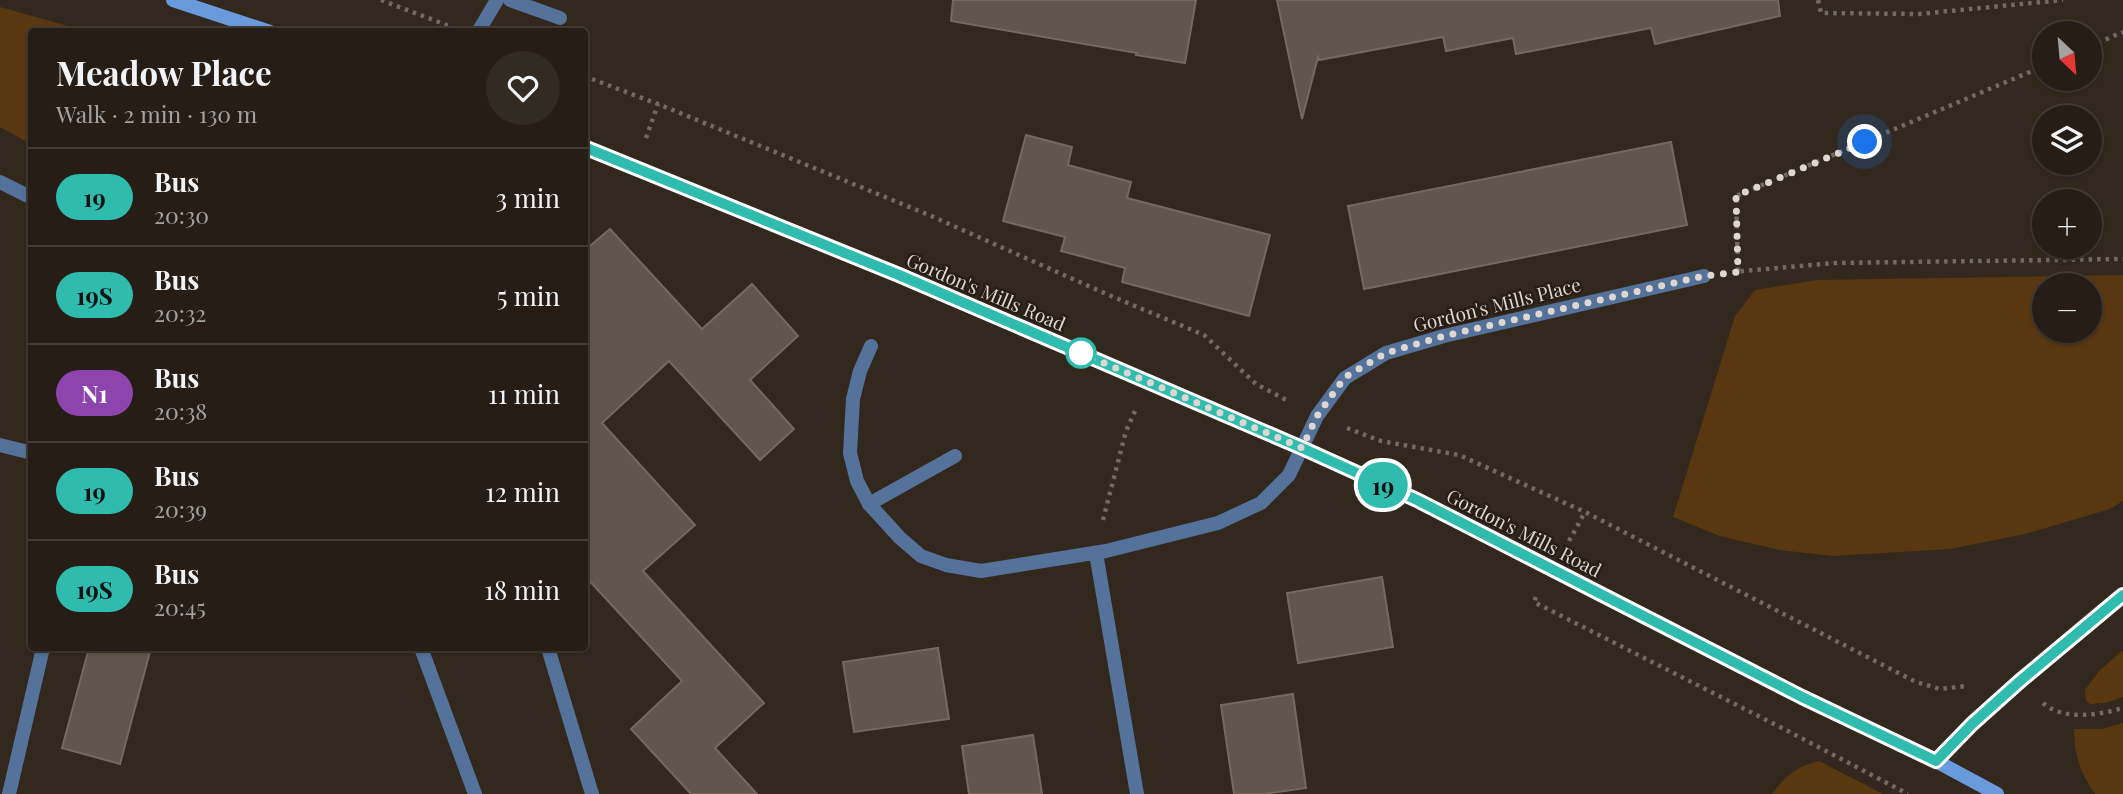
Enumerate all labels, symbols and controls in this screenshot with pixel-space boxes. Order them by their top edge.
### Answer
north arrow [2032,21,2102,91]
map controls [2032,21,2102,343]
text: Meadow Place [56,50,272,94]
button: heart [486,51,560,125]
text: Walk · 2 min · 130 m [56,98,257,129]
button: layers [2032,105,2102,175]
your location [1847,124,1882,159]
text: Bus [154,164,199,199]
text: 3 min [496,180,560,215]
text: 19 [83,181,106,213]
button: + [2032,189,2102,259]
text: 20:30 [154,199,209,230]
street label: Gordon's Mills Road [903,246,1070,336]
text: Bus [154,262,199,297]
street label: Gordon's Mills Place [1410,271,1583,337]
button: − [2032,273,2102,343]
text: 5 min [497,278,560,313]
text: 19S [76,279,113,311]
text: 20:32 [154,297,206,328]
unlabelled marker [1066,338,1096,368]
text: Bus [154,360,199,395]
text: 11 min [488,376,560,411]
text: N1 [81,377,108,409]
text: 20:38 [154,395,207,426]
text: Bus [154,458,199,493]
line badge: 19 [1352,462,1414,508]
text: 19 [1372,469,1394,501]
text: 12 min [485,474,560,509]
text: 19 [83,475,106,507]
street label: Gordon's Mills Road [1443,482,1606,582]
text: 20:39 [154,493,207,524]
text: Bus [154,556,199,591]
text: 18 min [484,572,560,607]
text: 19S [76,573,113,605]
text: 20:45 [154,591,206,622]

